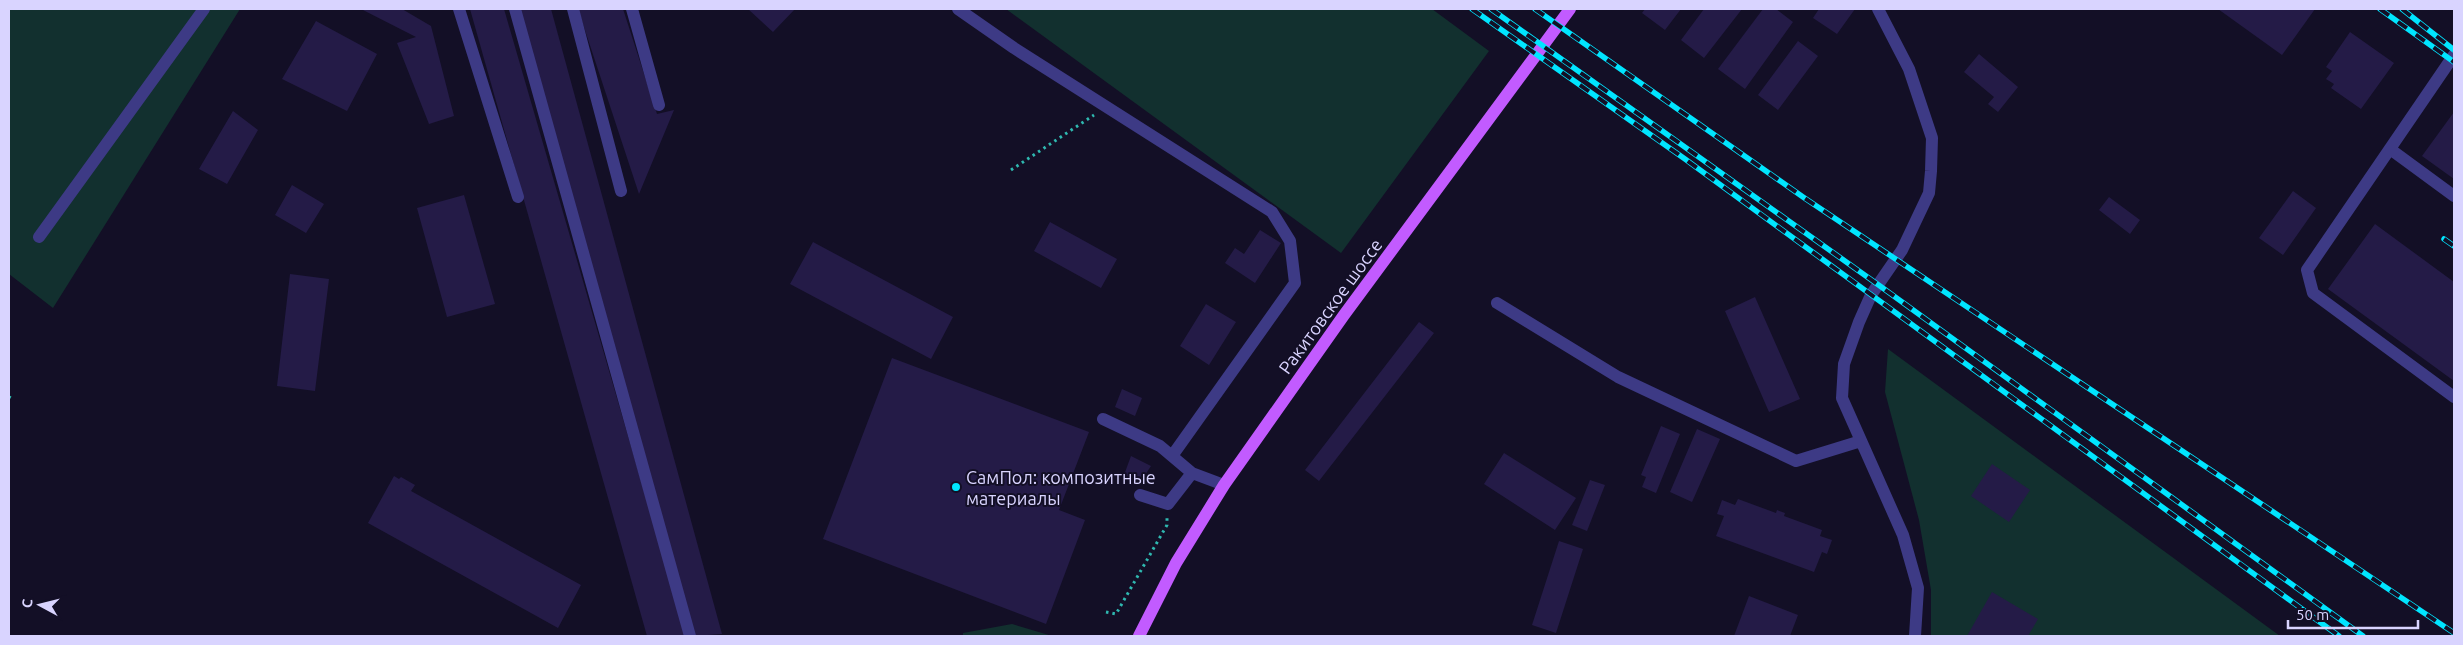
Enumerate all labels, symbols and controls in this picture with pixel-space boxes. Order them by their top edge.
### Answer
street label: Ракитовское шоссе [1274,235,1386,377]
place label: СамПол: композитные материалы [966,467,1156,508]
marker: СамПол: композитные материалы [950,481,962,493]
north arrow [15,580,65,630]
text: С [19,598,36,609]
scale bar [2288,598,2418,630]
text: 50 m [2296,606,2329,623]

